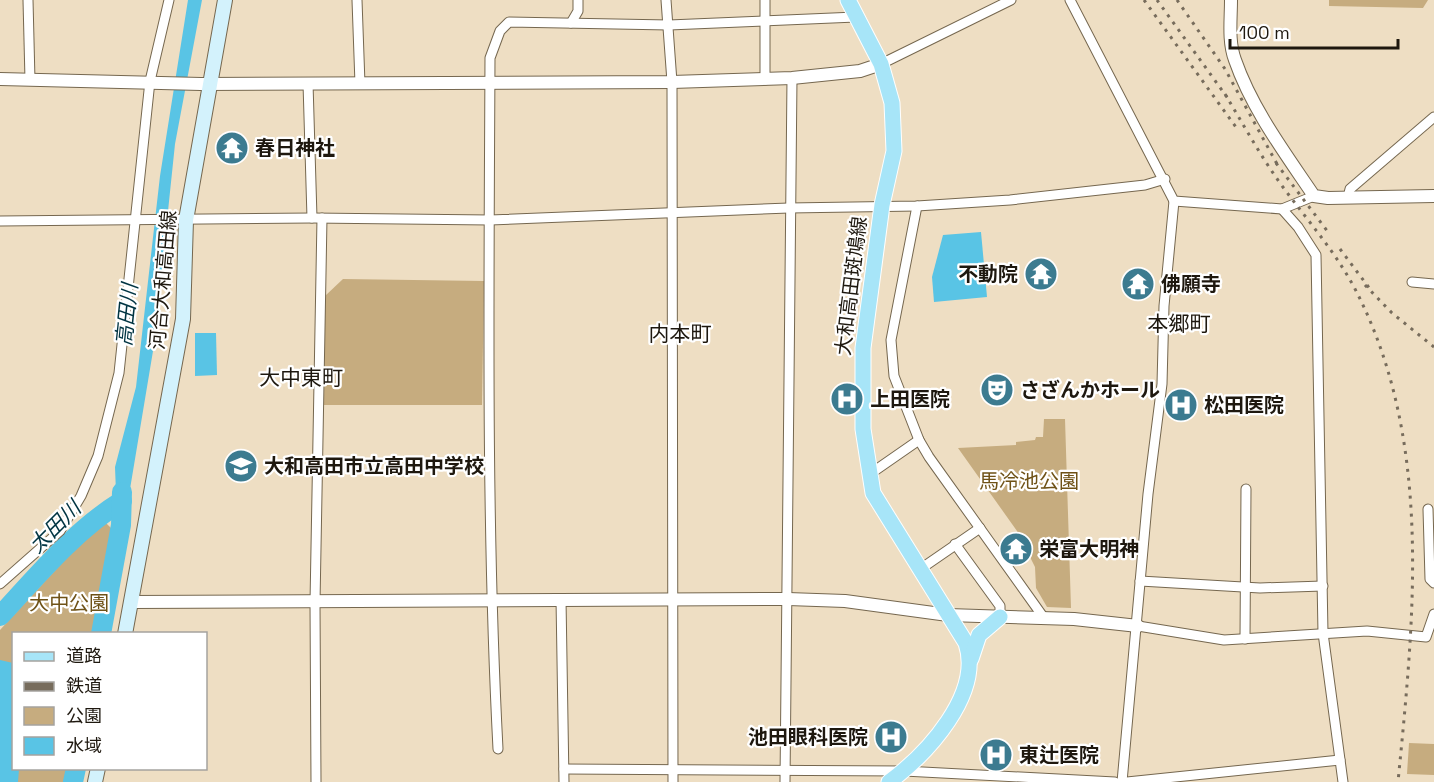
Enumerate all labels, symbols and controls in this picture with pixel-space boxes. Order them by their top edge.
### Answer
scale bar [1230,12,1398,50]
text: 100 m [1239,21,1290,44]
temple icon: 春日神社 [214,130,250,166]
place label: 春日神社 [255,135,335,161]
street label: 河合大和高田線 [144,209,182,351]
street label: 大和高田斑鳩線 [830,215,872,357]
temple icon: 不動院 [1023,256,1059,292]
place label: 不動院 [958,261,1018,287]
temple icon: 佛願寺 [1120,266,1156,302]
place label: 佛願寺 [1161,271,1221,297]
water label: 高田川 [110,280,143,348]
district label: 本郷町 [1148,310,1211,337]
district label: 内本町 [649,320,712,347]
district label: 大中東町 [259,364,343,391]
theatre icon: さざんかホール [979,372,1015,408]
place label: さざんかホール [1020,377,1160,403]
hospital icon: 上田医院 [829,381,865,417]
place label: 上田医院 [870,386,950,412]
hospital icon: 松田医院 [1163,387,1199,423]
place label: 松田医院 [1204,392,1284,418]
school or university icon: 大和高田市立高田中学校 [223,448,259,484]
place label: 大和高田市立高田中学校 [264,453,484,479]
park label: 馬冷池公園 [979,468,1079,494]
water label: 太田川 [23,493,88,558]
temple icon: 栄富大明神 [998,531,1034,567]
place label: 栄富大明神 [1039,536,1139,562]
park label: 大中公園 [29,590,109,616]
legend [12,632,207,770]
text: 道路 [66,644,102,667]
text: 鉄道 [66,674,102,697]
text: 公園 [66,704,102,727]
hospital icon: 池田眼科医院 [873,719,909,755]
place label: 池田眼科医院 [748,724,868,750]
text: 水域 [66,734,102,757]
hospital icon: 東辻医院 [978,737,1014,773]
place label: 東辻医院 [1019,742,1099,768]

